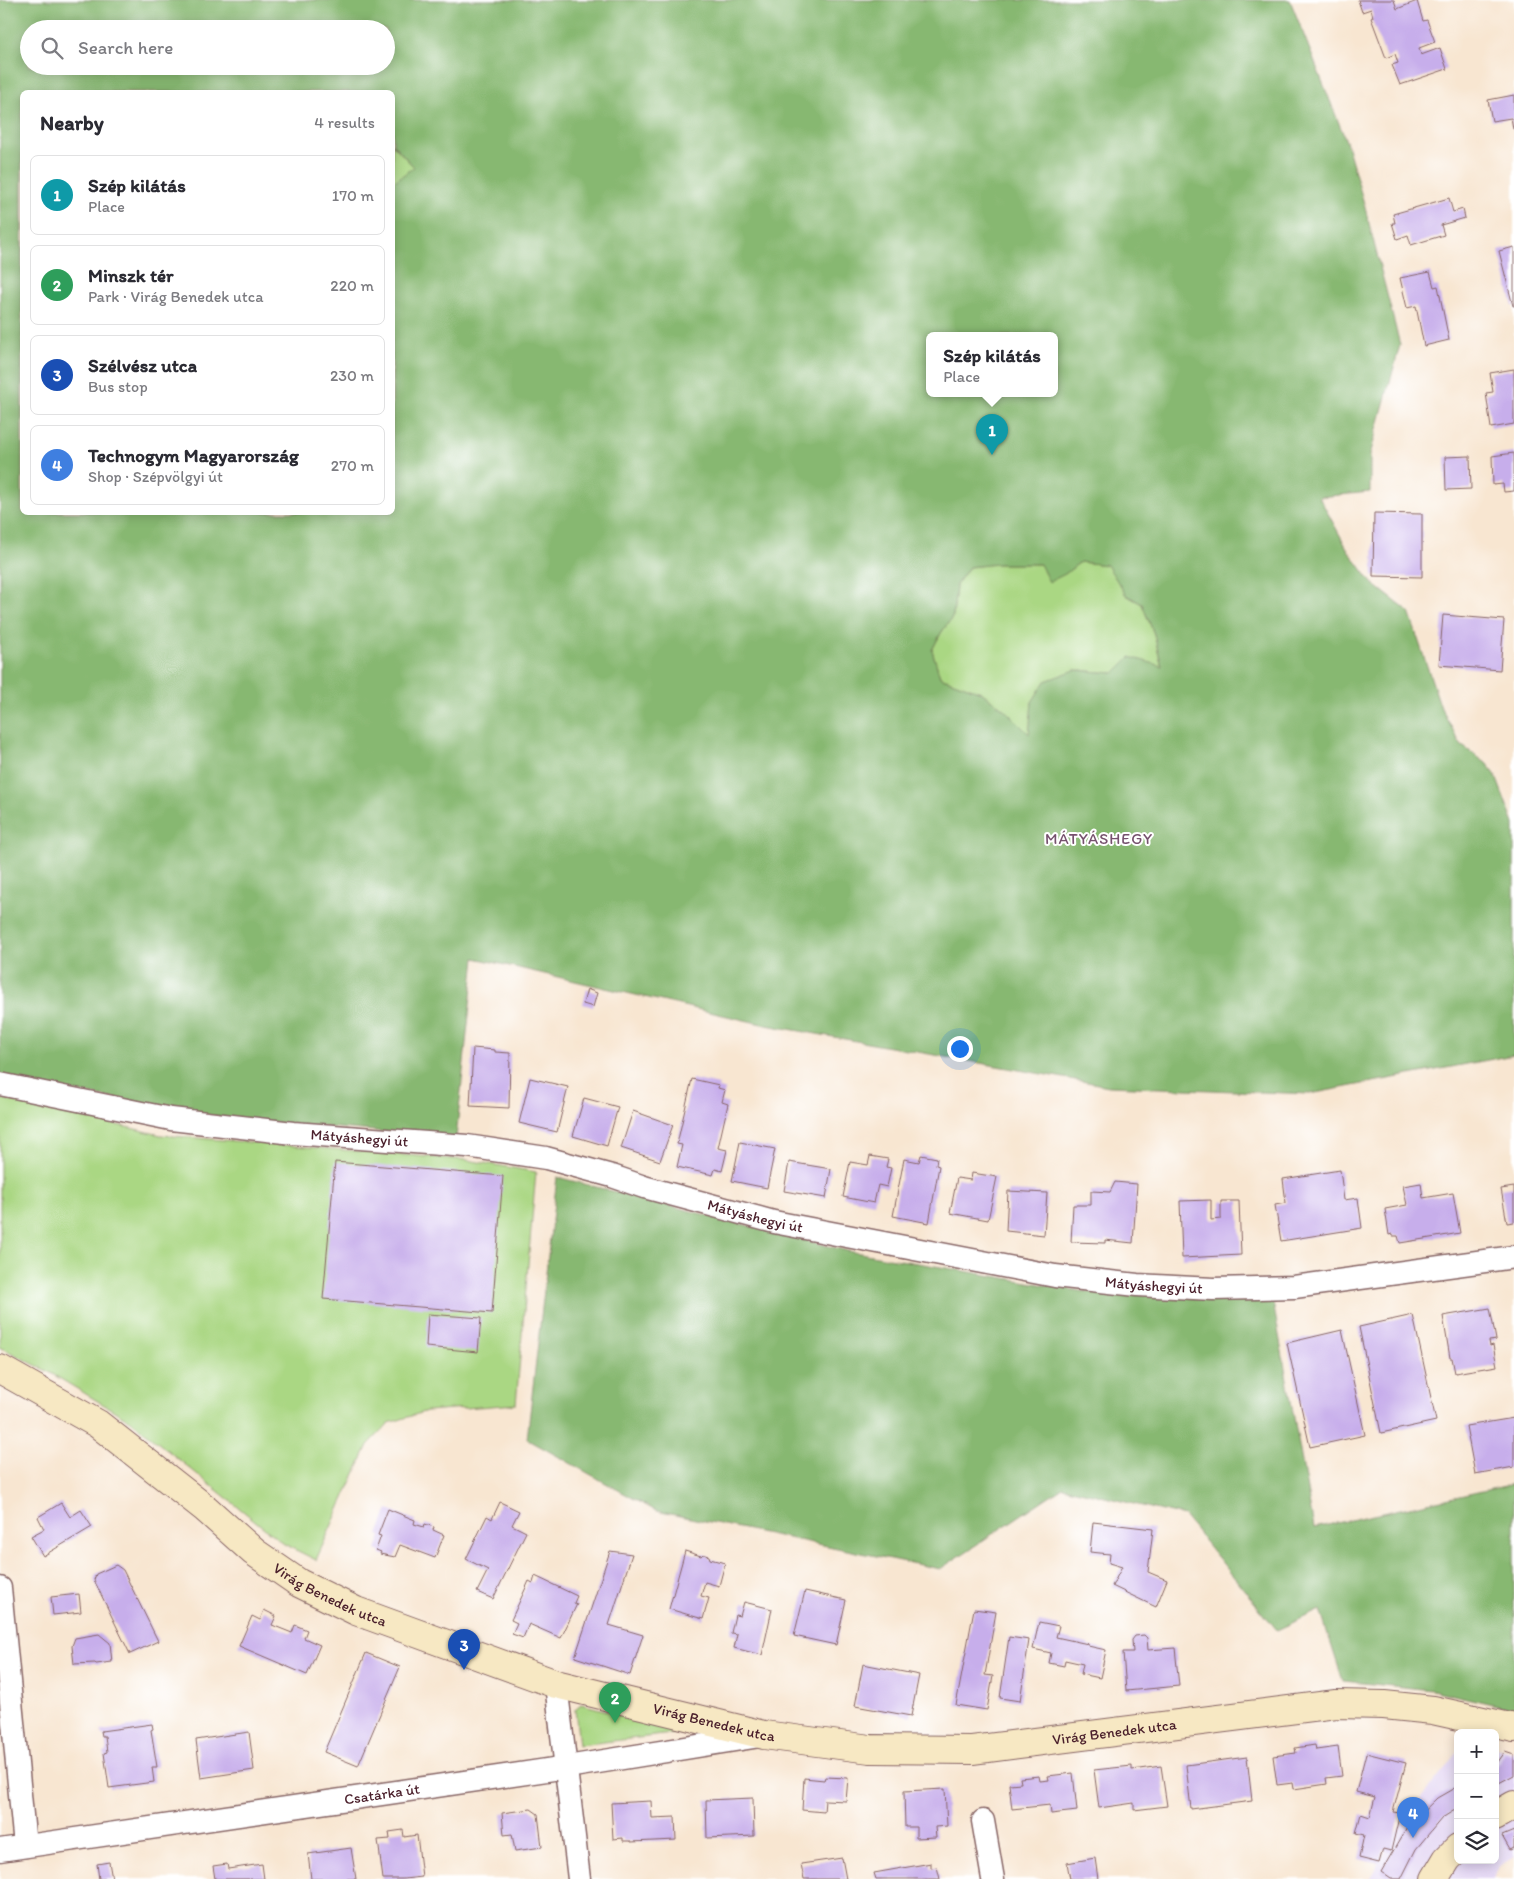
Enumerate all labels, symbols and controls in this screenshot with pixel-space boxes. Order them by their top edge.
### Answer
search box [20,20,395,75]
icon: search [38,34,66,62]
text: Search here [78,36,173,59]
text: Nearby [40,110,104,135]
text: 4 results [314,113,375,132]
text: Szép kilátás [88,174,186,197]
text: 1 [53,186,61,205]
text: 170 m [332,186,374,205]
text: Place [88,197,125,216]
text: Minszk tér [88,264,174,287]
text: 2 [53,276,61,295]
text: 220 m [330,276,374,295]
text: Park · Virág Benedek utca [88,287,264,306]
popup [926,332,1058,397]
text: Szép kilátás [943,344,1041,367]
text: Szélvész utca [88,354,197,377]
text: 3 [53,366,61,385]
text: 230 m [330,366,374,385]
text: Place [943,367,980,386]
text: Bus stop [88,377,148,396]
pin: 1 [976,414,1008,455]
text: Technogym Magyarország [88,444,299,467]
text: 4 [52,456,62,475]
text: 270 m [331,456,374,475]
text: Shop · Szépvölgyi út [88,467,223,486]
district label: MÁTYÁSHEGY [1045,829,1153,848]
your location [947,1036,973,1062]
street label: Mátyáshegyi út [310,1125,409,1151]
street label: Mátyáshegyi út [705,1195,805,1236]
street label: Mátyáshegyi út [1104,1273,1203,1297]
street label: Virág Benedek utca [270,1559,389,1631]
pin: 3 [448,1629,480,1670]
pin: 2 [599,1682,631,1723]
street label: Virág Benedek utca [651,1699,776,1745]
street label: Virág Benedek utca [1051,1715,1178,1749]
map controls [1454,1729,1499,1864]
button: + [1454,1729,1499,1774]
button: − [1454,1774,1499,1819]
street label: Csatárka út [343,1780,421,1809]
pin: 4 [1397,1797,1429,1838]
button: layers [1454,1819,1499,1864]

